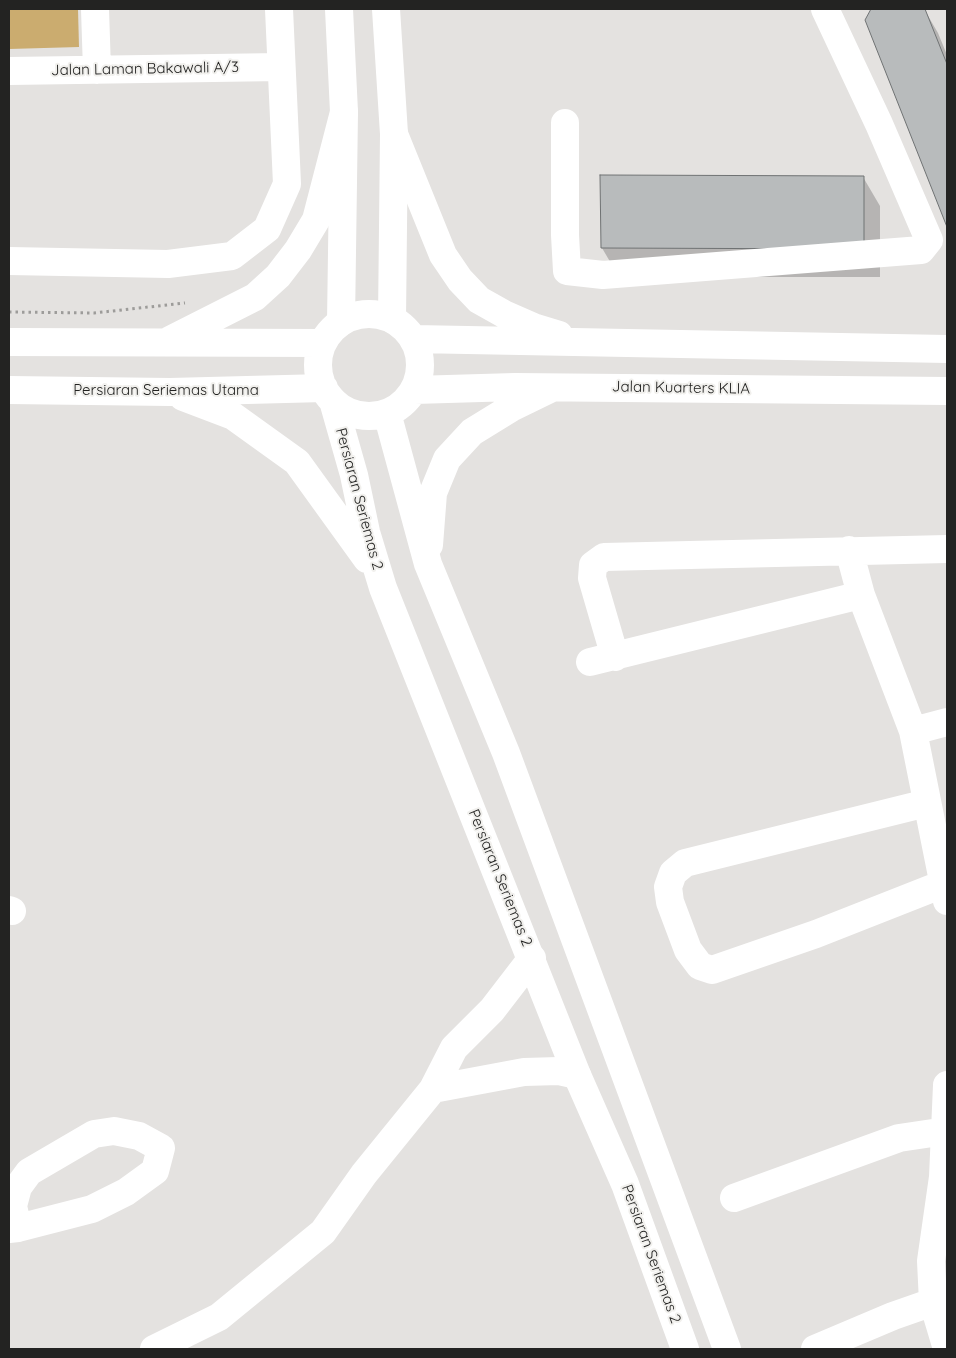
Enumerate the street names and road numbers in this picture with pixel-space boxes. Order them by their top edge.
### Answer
street label: Jalan Laman Bakawali A/3 [51,58,239,80]
street label: Jalan Kuarters KLIA [612,378,750,398]
street label: Persiaran Seriemas Utama [73,381,259,399]
street label: Persiaran Seriemas 2 [331,426,387,572]
street label: Persiaran Seriemas 2 [464,807,536,949]
street label: Persiaran Seriemas 2 [618,1182,684,1326]

